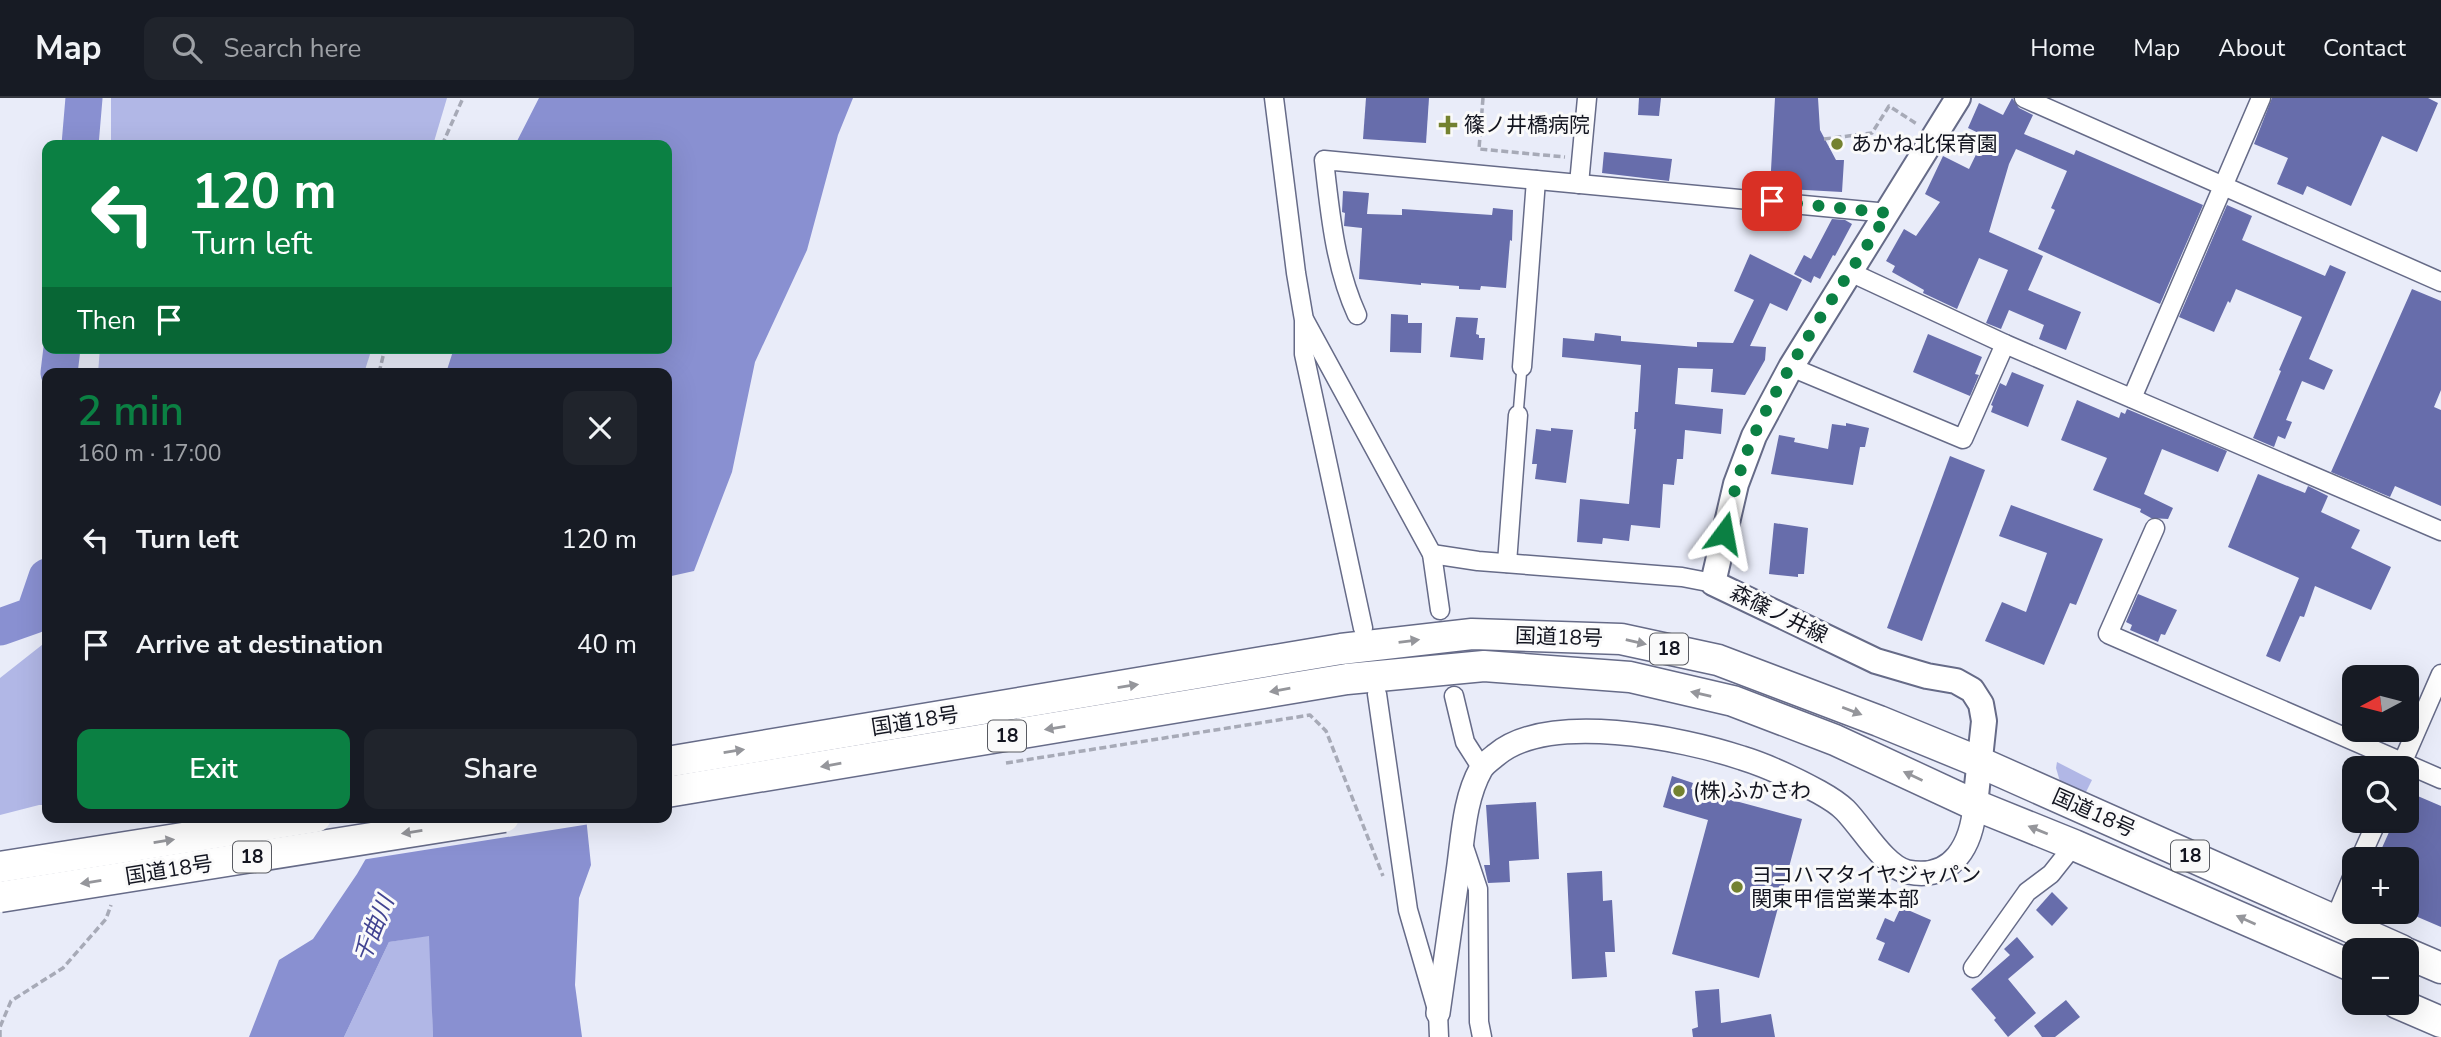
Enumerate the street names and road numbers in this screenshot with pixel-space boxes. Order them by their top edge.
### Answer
street label: 森篠ノ井線 [1726,578,1832,650]
street label: 国道18号 [1514,621,1604,653]
road number: 18 [1650,634,1688,664]
street label: 国道18号 [869,700,961,742]
road number: 18 [988,720,1026,751]
street label: 国道18号 [2048,782,2140,844]
road number: 18 [2171,841,2209,872]
road number: 18 [233,842,271,872]
street label: 国道18号 [123,849,215,891]

